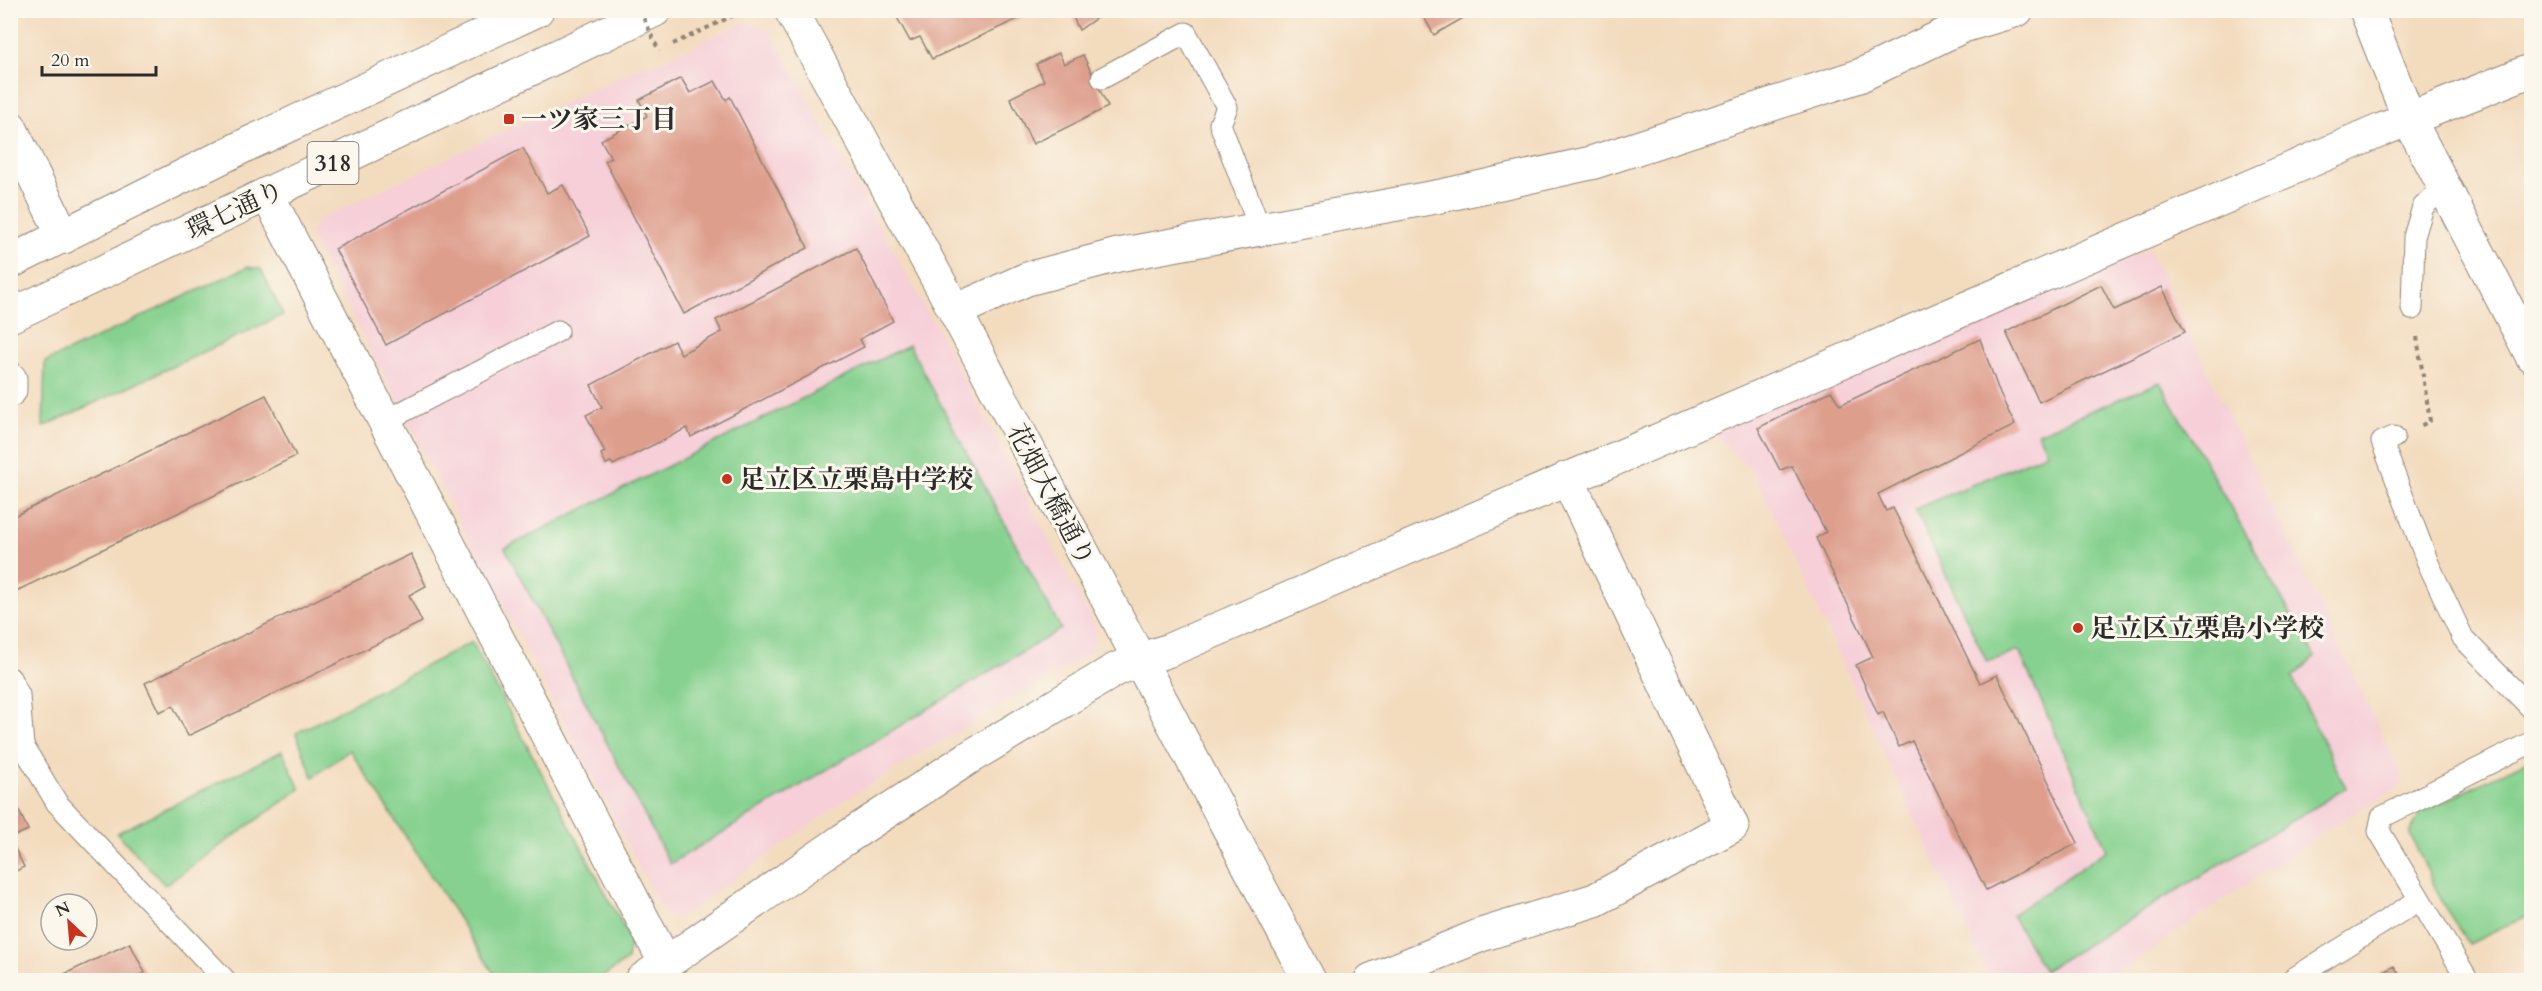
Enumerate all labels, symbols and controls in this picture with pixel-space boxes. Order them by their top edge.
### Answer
scale bar [42,39,156,77]
text: 20 m [51,48,90,73]
place label: 一ツ家三丁目 [521,102,677,137]
marker: 一ツ家三丁目 [502,112,516,126]
road number: 318 [308,142,358,184]
street label: 環七通り [180,172,290,248]
street label: 花畑大橋通り [999,418,1103,572]
place label: 足立区立栗島中学校 [739,462,973,497]
marker: 足立区立栗島中学校 [720,472,734,486]
place label: 足立区立栗島小学校 [2090,611,2324,646]
marker: 足立区立栗島小学校 [2071,621,2085,635]
north arrow [39,892,99,952]
text: N [52,896,74,922]

